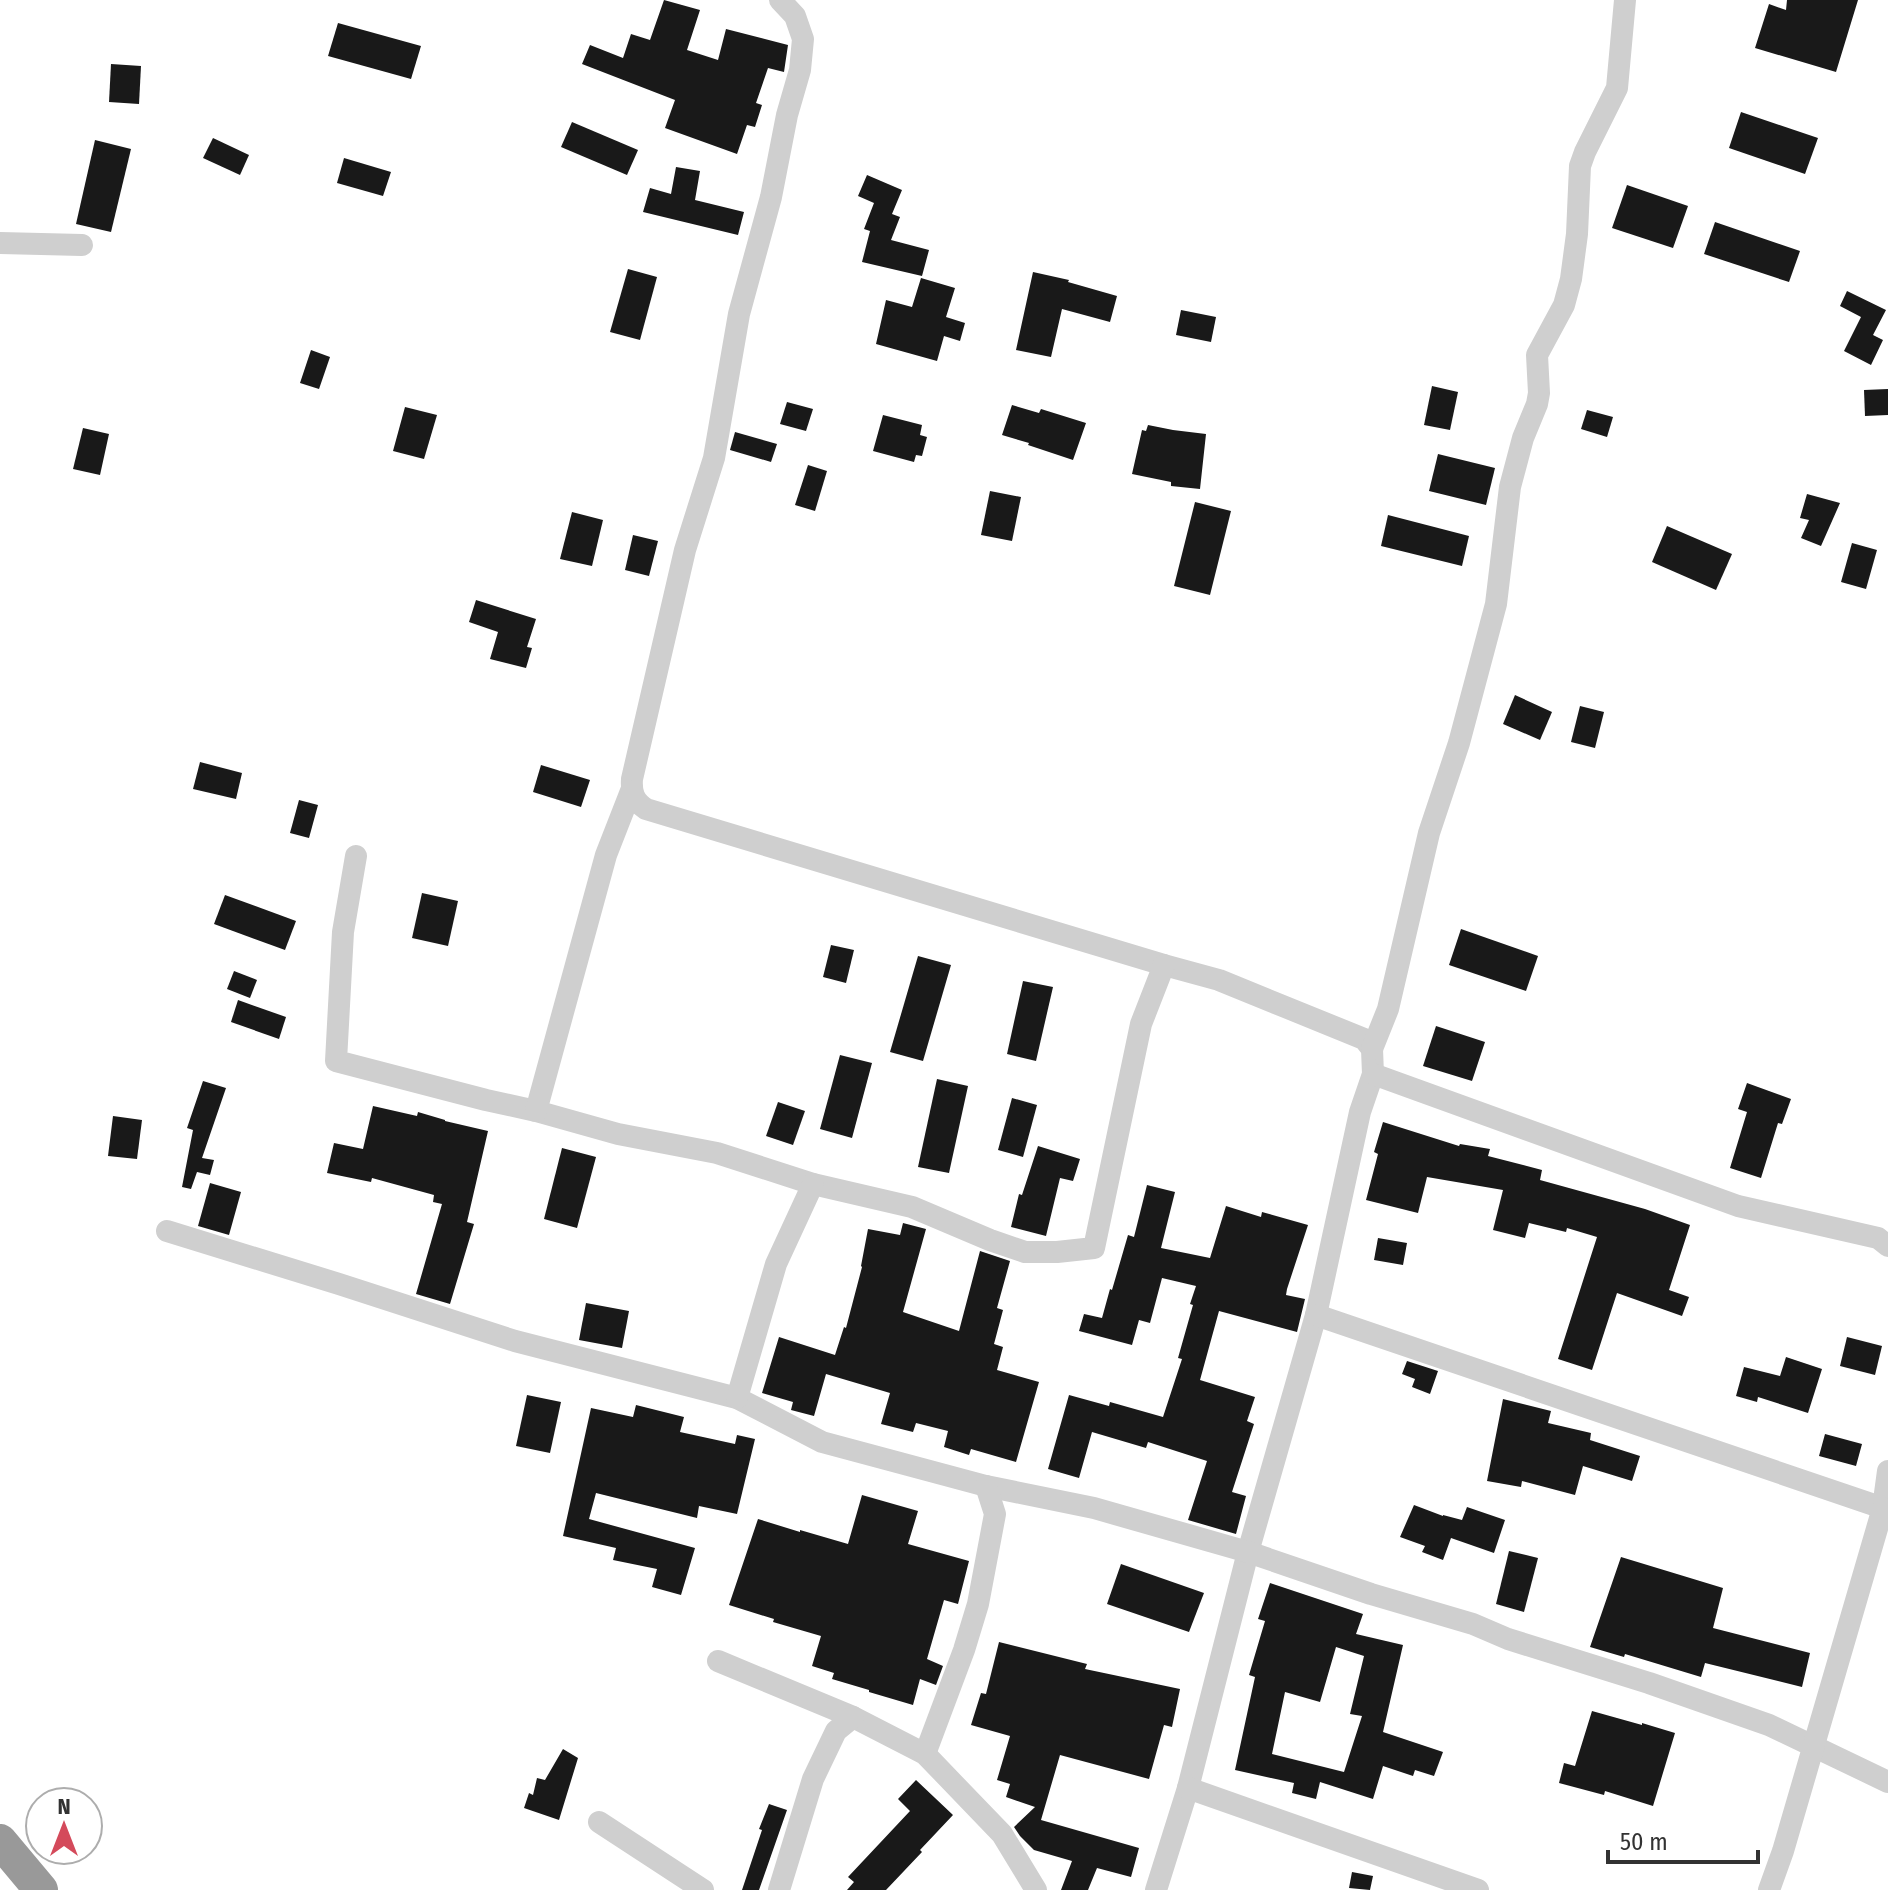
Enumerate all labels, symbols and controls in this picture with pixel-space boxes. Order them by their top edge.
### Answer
north arrow [24,1786,104,1866]
text: N [57,1793,71,1820]
scale bar [1608,1814,1758,1864]
text: 50 m [1620,1828,1668,1856]

